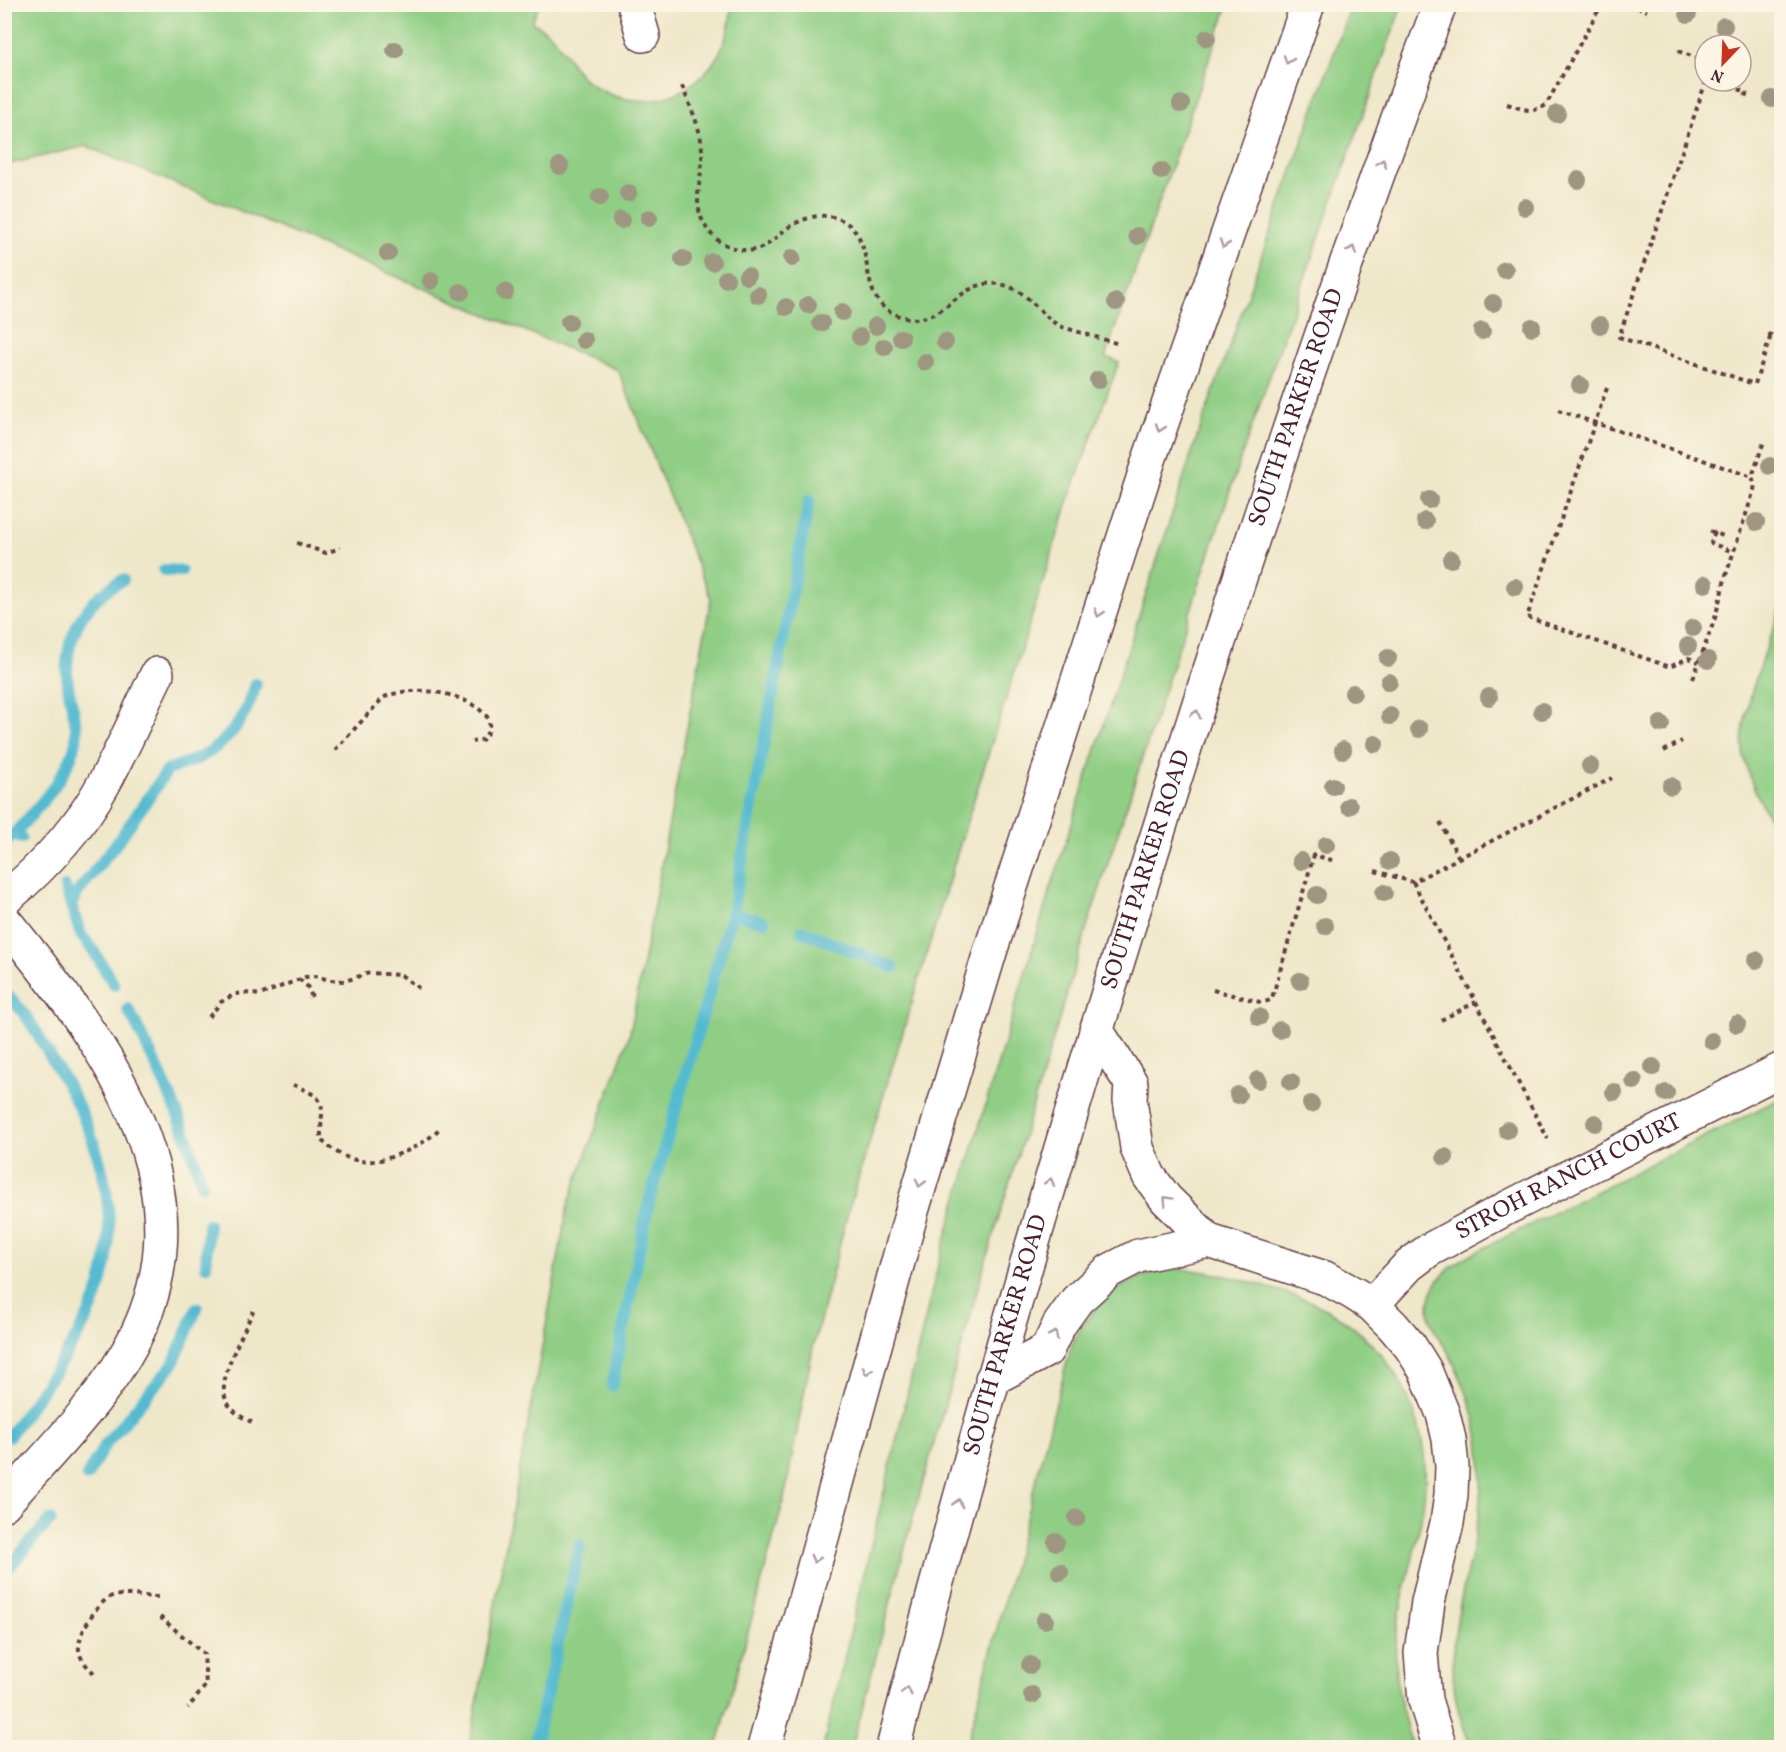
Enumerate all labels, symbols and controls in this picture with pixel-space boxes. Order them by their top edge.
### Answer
north arrow [1693,33,1753,93]
one-way arrow [1283,54,1296,65]
text: N [1708,62,1728,87]
one-way arrow [1374,158,1387,169]
one-way arrow [1218,238,1231,249]
one-way arrow [1344,245,1357,256]
street label: SOUTH PARKER ROAD [1241,284,1353,531]
one-way arrow [1154,422,1167,433]
one-way arrow [1094,607,1106,618]
one-way arrow [1189,709,1201,719]
street label: SOUTH PARKER ROAD [1093,746,1200,994]
street label: STROH RANCH COURT [1450,1105,1688,1250]
one-way arrow [915,1177,927,1188]
one-way arrow [1043,1177,1055,1188]
one-way arrow [1164,1196,1175,1207]
street label: SOUTH PARKER ROAD [955,1211,1057,1460]
one-way arrow [1047,1330,1058,1341]
one-way arrow [862,1365,874,1376]
one-way arrow [951,1498,963,1508]
one-way arrow [810,1554,823,1564]
one-way arrow [900,1686,913,1696]

